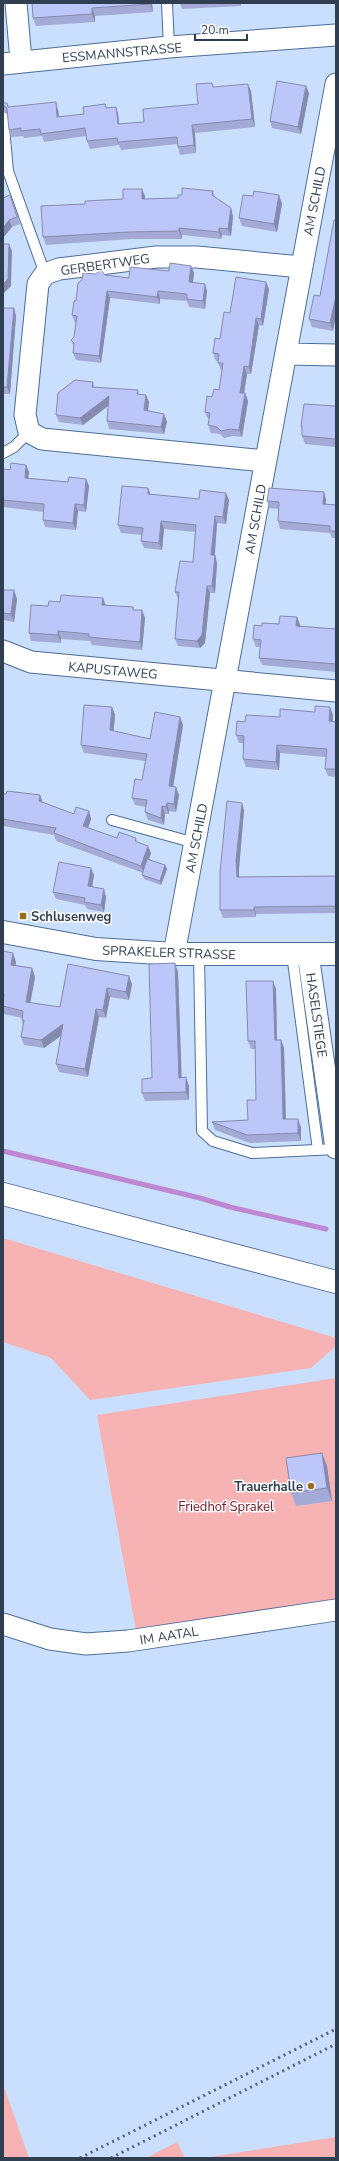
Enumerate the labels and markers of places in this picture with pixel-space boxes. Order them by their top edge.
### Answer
place label: Schlusenweg [31,908,111,926]
marker: Schlusenweg [18,911,28,921]
place label: Trauerhalle [234,1478,303,1496]
marker: Trauerhalle [306,1481,316,1491]

